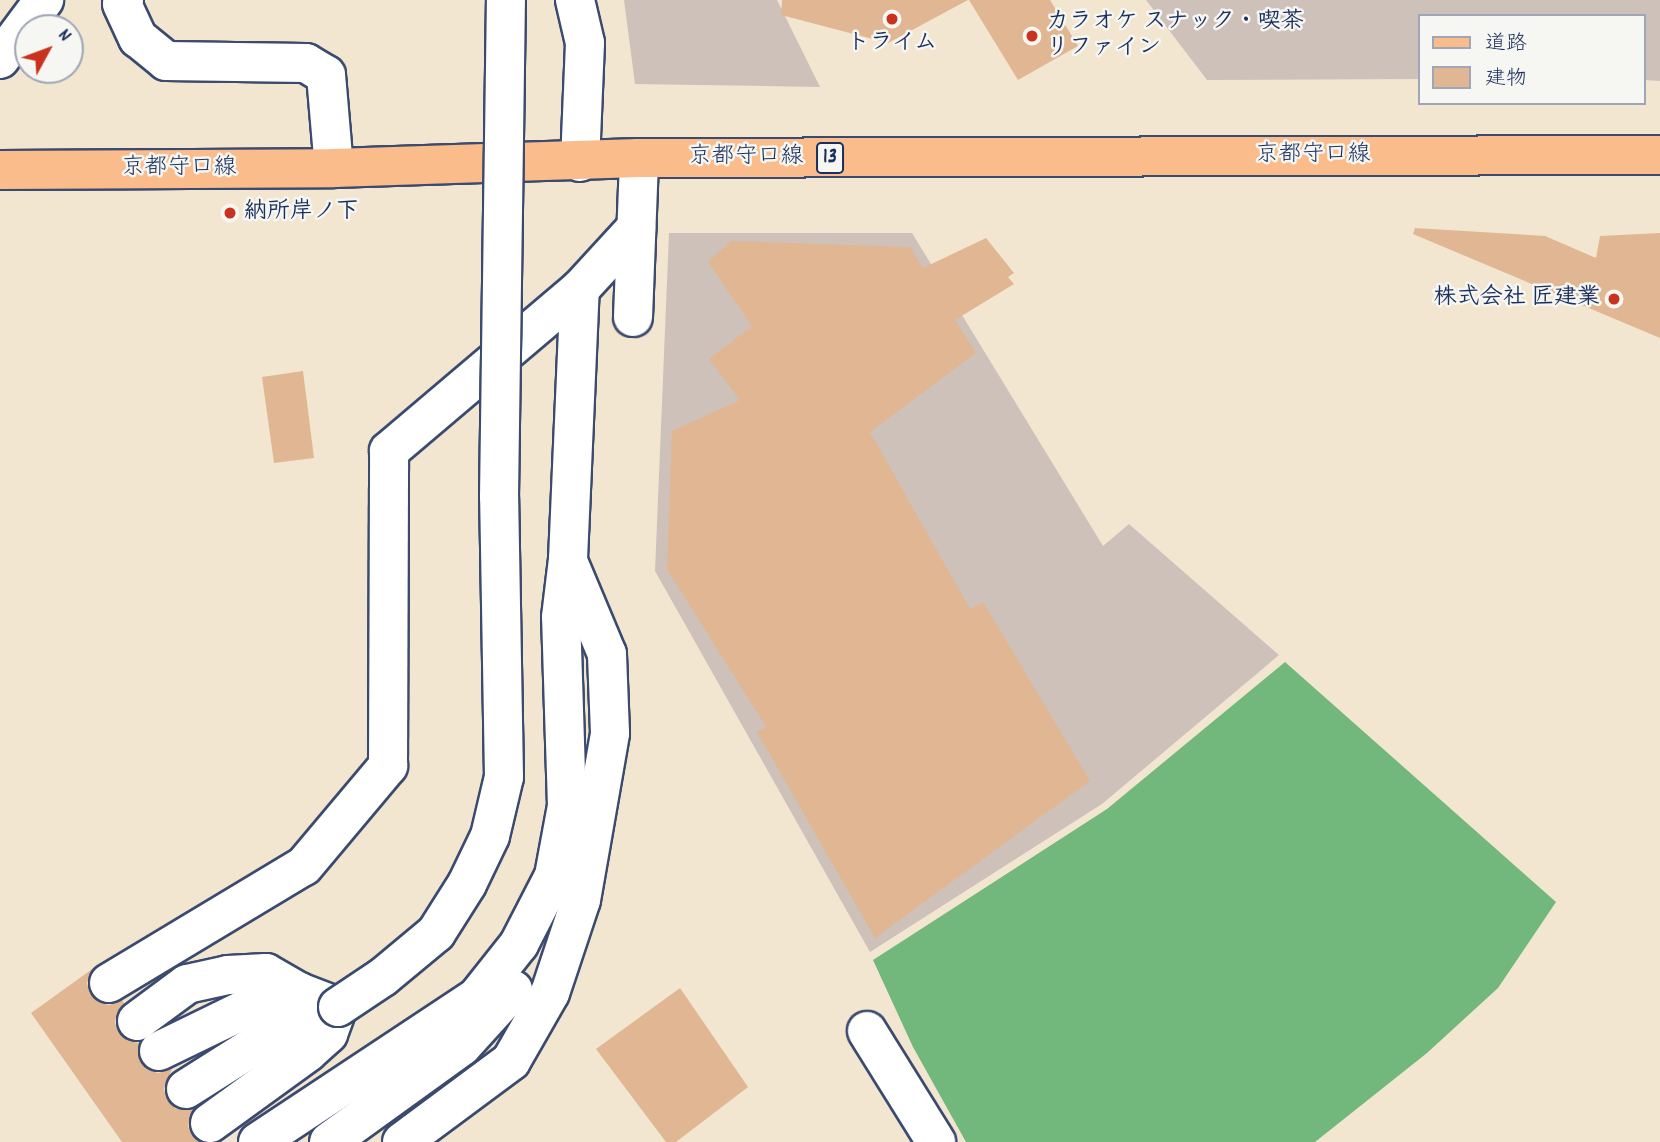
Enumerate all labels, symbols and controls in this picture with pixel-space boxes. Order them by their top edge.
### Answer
place label: カラオケ スナック・喫茶 リファイン [1046,9,1304,63]
marker: トライム [884,11,900,27]
north arrow [14,14,84,84]
legend [1418,14,1646,105]
text: N [50,24,77,49]
marker: カラオケ スナック・喫茶 リファイン [1024,28,1040,44]
place label: トライム [846,30,938,58]
text: 道路 [1485,30,1527,60]
text: 建物 [1485,65,1527,95]
road number: 13 [816,140,844,176]
street label: 京都守口線 [1256,142,1370,170]
street label: 京都守口線 [689,144,803,172]
street label: 京都守口線 [122,155,236,183]
place label: 納所岸ノ下 [244,199,359,227]
marker: 納所岸ノ下 [222,205,238,221]
place label: 株式会社 匠建業 [1434,285,1600,313]
marker: 株式会社 匠建業 [1606,291,1622,307]

